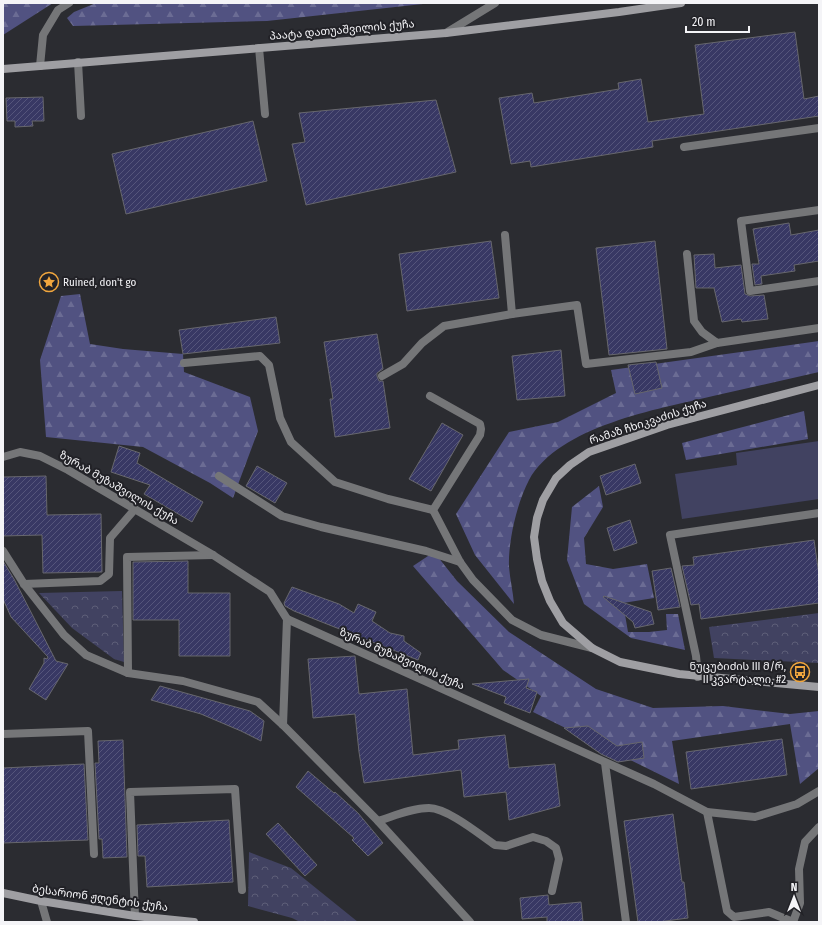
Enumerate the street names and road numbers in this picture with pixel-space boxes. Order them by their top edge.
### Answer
street label: პაატა დათუაშვილის ქუჩა [269,17,415,43]
street label: რამაზ ჩხიკვაძის ქუჩა [588,397,708,447]
street label: ზურაბ მუზაშვილის ქუჩა [57,448,181,528]
street label: ზურაბ მუზაშვილის ქუჩა [337,625,467,693]
street label: ბესარიონ ჟღენტის ქუჩა [31,882,169,914]

